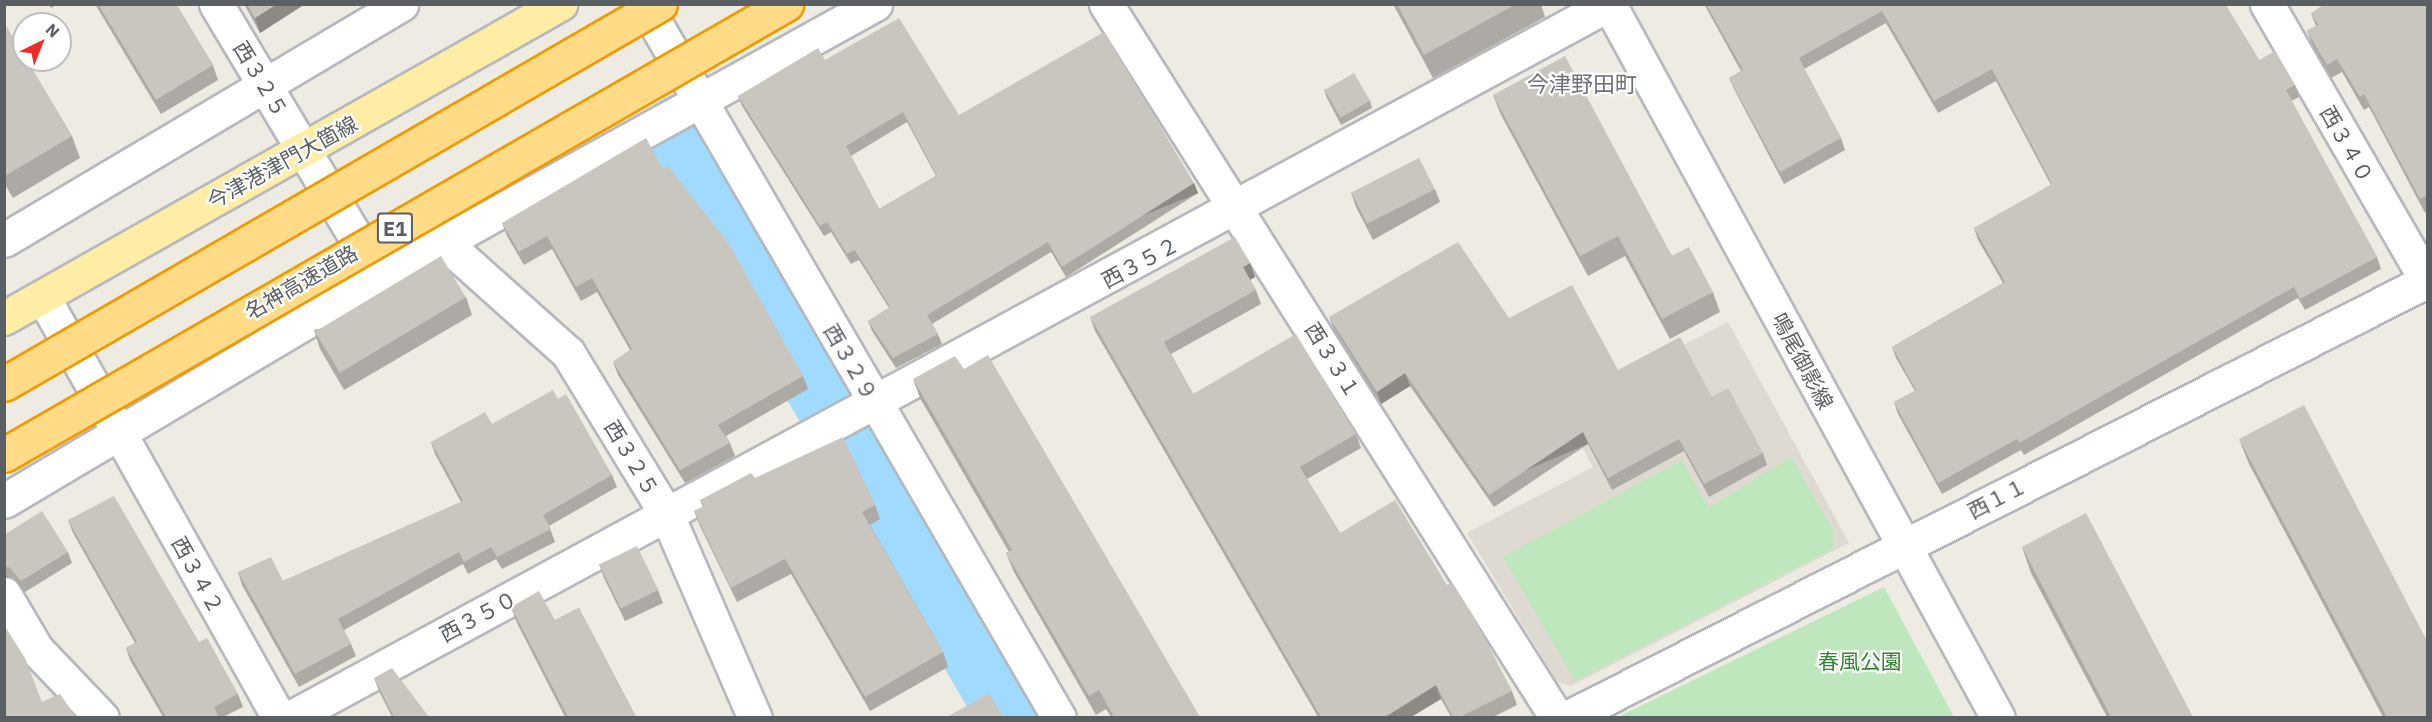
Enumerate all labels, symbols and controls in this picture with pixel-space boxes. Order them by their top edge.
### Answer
north arrow [12,12,72,72]
text: N [42,19,64,42]
street label: 西３２５ [229,37,293,121]
district label: 今津野田町 [1527,71,1637,97]
street label: 西３４０ [2315,101,2379,187]
street label: 今津港津門大箇線 [202,110,362,214]
road number: E1 [376,211,414,245]
street label: 西３５２ [1097,231,1183,293]
street label: 名神高速道路 [240,240,362,324]
street label: 鳴尾御影線 [1767,309,1839,413]
street label: 西３３１ [1300,318,1366,402]
street label: 西３２９ [819,319,883,405]
street label: 西３２５ [600,416,664,500]
street label: 西１１ [1963,472,2031,524]
street label: 西３４２ [167,532,229,618]
street label: 西３５０ [435,585,521,647]
park label: 春風公園 [1818,648,1902,674]

